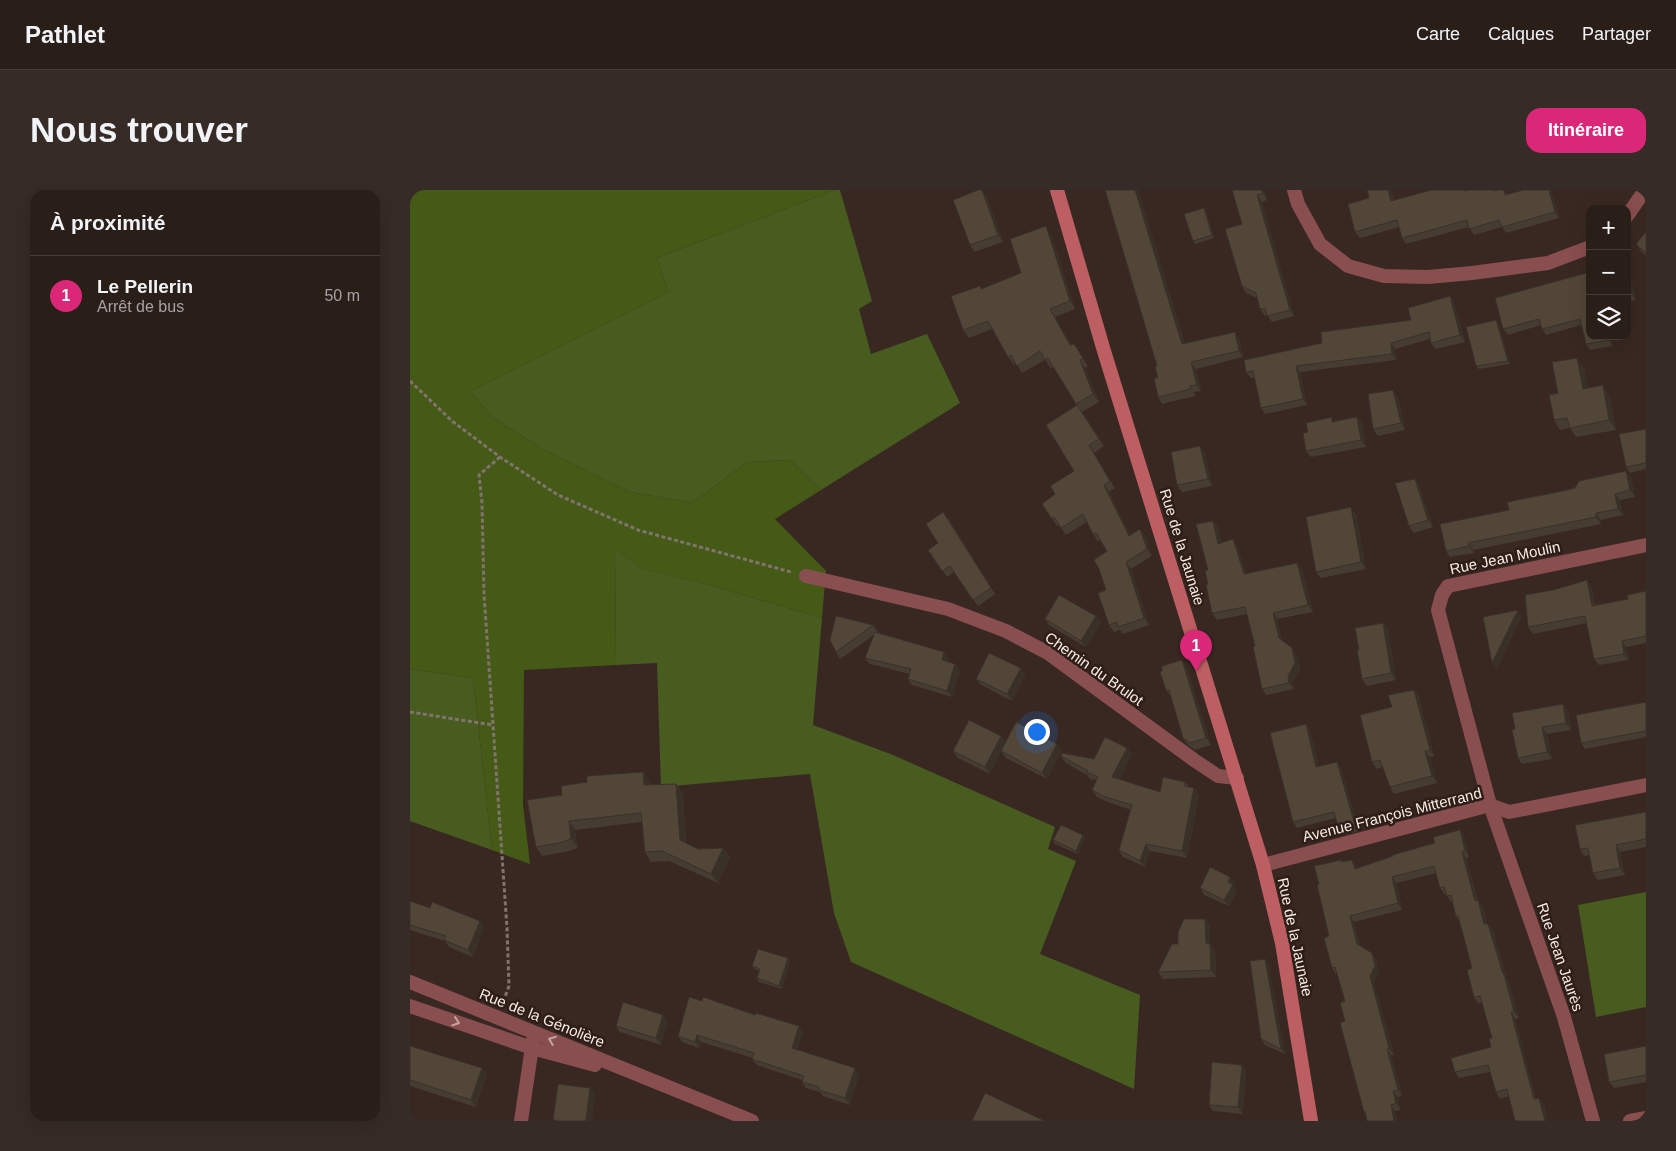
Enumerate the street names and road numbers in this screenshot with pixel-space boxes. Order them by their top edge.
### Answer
street label: Rue de la Jaunaie [1157,487,1208,607]
street label: Rue Jean Moulin [1448,537,1562,578]
street label: Chemin du Brulot [1042,628,1147,709]
street label: Avenue François Mitterrand [1301,784,1483,845]
street label: Rue de la Jaunaie [1275,876,1316,998]
street label: Rue Jean Jaurès [1534,900,1587,1013]
street label: Rue de la Génolière [477,985,607,1050]

